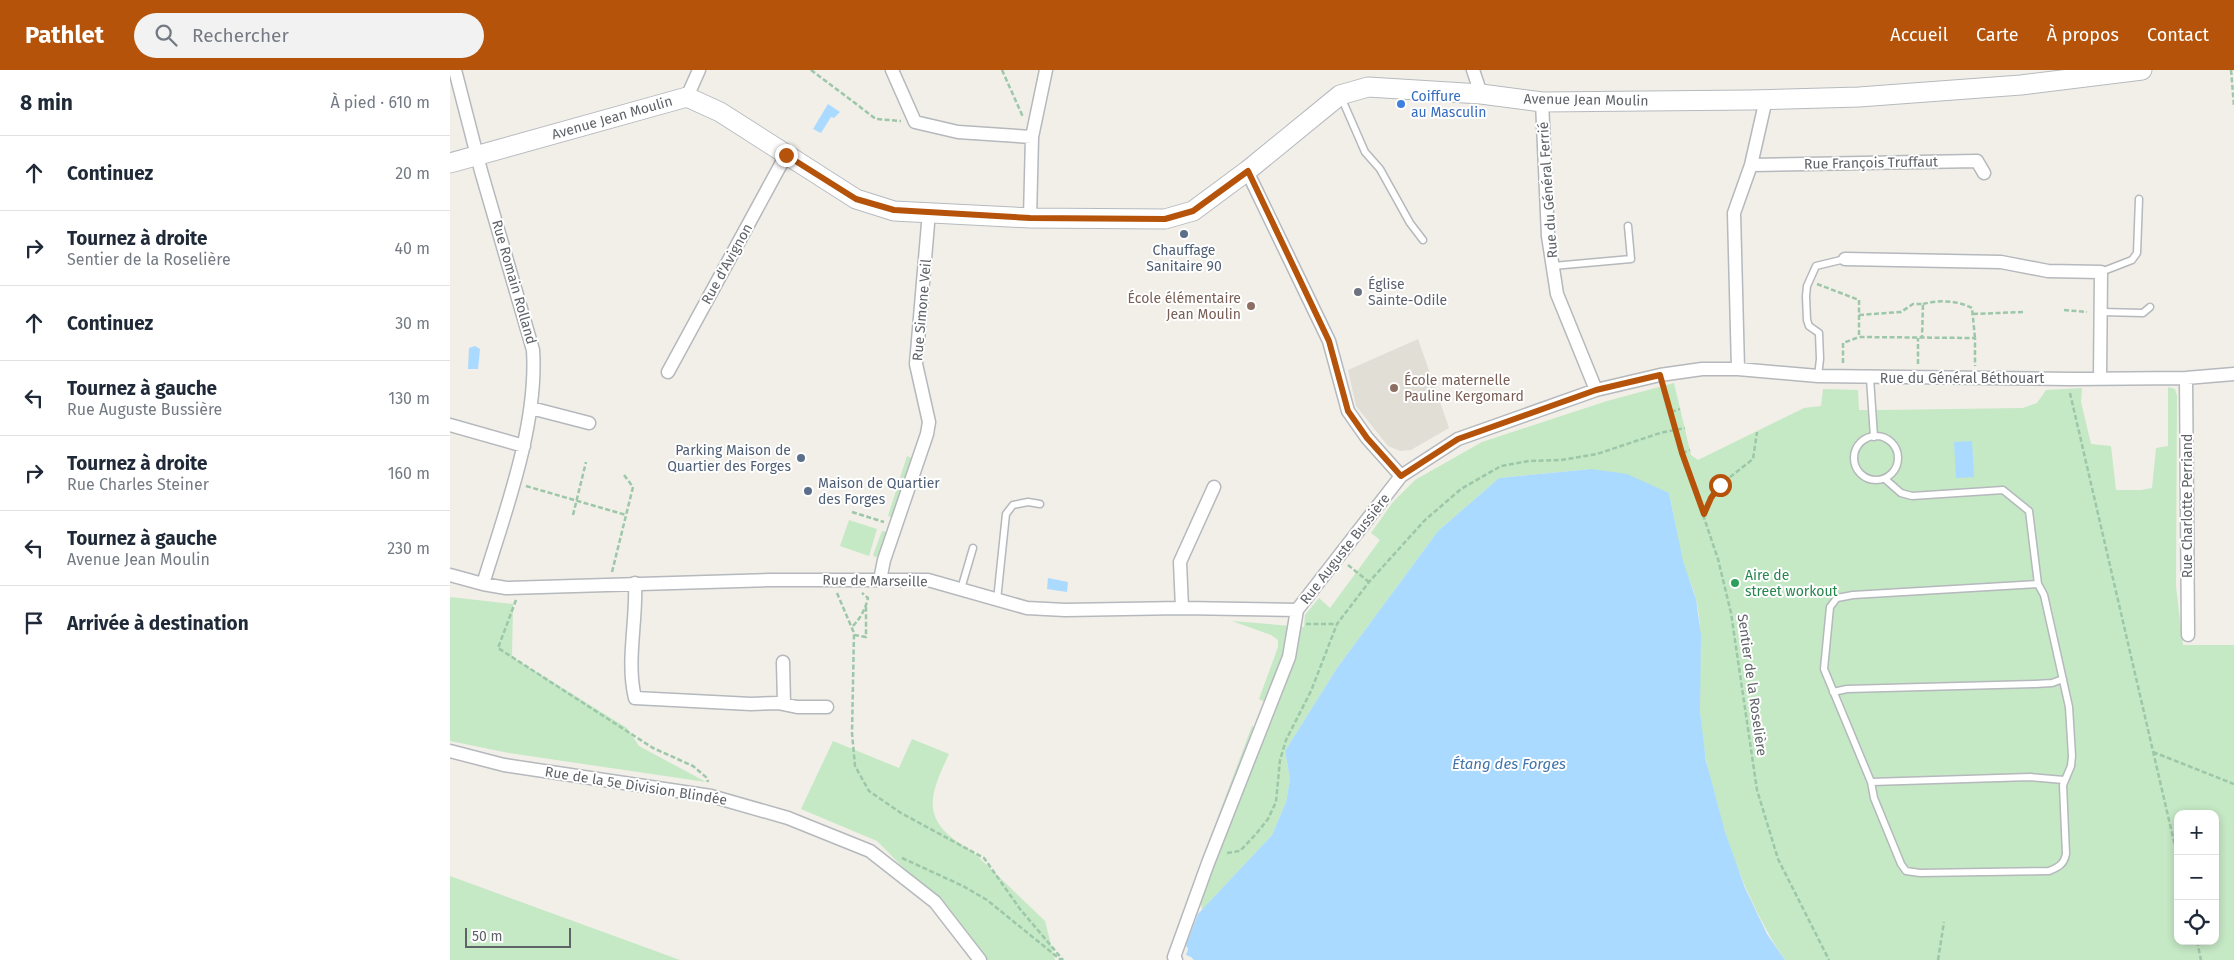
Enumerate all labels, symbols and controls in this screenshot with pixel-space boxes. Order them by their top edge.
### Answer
search box [134,13,484,58]
text: Pathlet [25,21,104,49]
icon: search [152,21,180,49]
text: Rechercher [192,24,289,47]
text: Accueil [1890,24,1948,46]
text: Carte [1976,24,2019,46]
text: À propos [2047,24,2119,46]
text: Contact [2147,24,2209,46]
place label: Coiffure au Masculin [1411,88,1486,121]
text: 8 min [20,90,73,116]
street label: Avenue Jean Moulin [1523,90,1649,110]
text: À pied · 610 m [330,93,430,112]
street label: Avenue Jean Moulin [550,93,674,143]
marker: Coiffure au Masculin [1395,98,1407,110]
street label: Rue du Général Ferrié [1535,121,1561,259]
route end [775,144,798,167]
street label: Rue François Truffaut [1804,153,1939,173]
icon: ahead [20,159,48,187]
text: Continuez [67,162,153,185]
text: 20 m [395,164,430,183]
street label: Rue Romain Rolland [488,218,540,346]
street label: Rue d'Avignon [698,221,756,307]
text: Tournez à droite [67,227,208,250]
marker: Chauffage Sanitaire 90 [1178,228,1190,240]
icon: right [20,234,48,262]
text: 40 m [395,239,430,258]
place label: Chauffage Sanitaire 90 [1146,242,1222,275]
text: Sentier de la Roselière [67,250,231,269]
street label: Rue Simone Veil [909,258,935,362]
place label: Église Sainte-Odile [1368,275,1447,309]
marker: Église Sainte-Odile [1352,286,1364,298]
place label: École élémentaire Jean Moulin [1128,289,1241,323]
marker: École élémentaire Jean Moulin [1245,300,1257,312]
icon: ahead [20,309,48,337]
text: Continuez [67,312,153,335]
text: 30 m [395,314,430,333]
street label: Rue du Général Béthouart [1880,370,2045,387]
place label: École maternelle Pauline Kergomard [1404,371,1524,405]
text: Tournez à gauche [67,377,217,400]
marker: École maternelle Pauline Kergomard [1388,382,1400,394]
icon: left [20,384,48,412]
text: 130 m [388,389,430,408]
text: Rue Auguste Bussière [67,400,222,419]
street label: Rue Charlotte Perriand [2179,434,2196,578]
place label: Parking Maison de Quartier des Forges [667,442,791,475]
text: Tournez à droite [67,452,208,475]
marker: Parking Maison de Quartier des Forges [795,452,807,464]
icon: right [20,459,48,487]
text: 160 m [388,464,430,483]
route start [1709,474,1732,497]
text: Rue Charles Steiner [67,475,209,494]
place label: Maison de Quartier des Forges [818,475,940,508]
marker: Maison de Quartier des Forges [802,485,814,497]
street label: Rue Auguste Bussière [1296,490,1394,608]
text: Tournez à gauche [67,527,217,550]
icon: left [20,534,48,562]
text: 230 m [387,539,430,558]
text: Avenue Jean Moulin [67,550,210,569]
place label: Aire de street workout [1745,567,1839,600]
street label: Rue de Marseille [822,572,928,590]
marker: Aire de street workout [1729,577,1741,589]
icon: arrive [20,609,48,637]
text: Arrivée à destination [67,612,249,635]
street label: Sentier de la Roselière [1734,613,1770,757]
water label: Étang des Forges [1452,755,1566,773]
street label: Rue de la 5e Division Blindée [544,763,728,809]
map controls [2174,810,2219,945]
button: + [2174,810,2219,855]
button: − [2174,855,2219,900]
button: locate [2174,900,2219,945]
scale bar [465,925,571,948]
text: 50 m [472,928,503,945]

